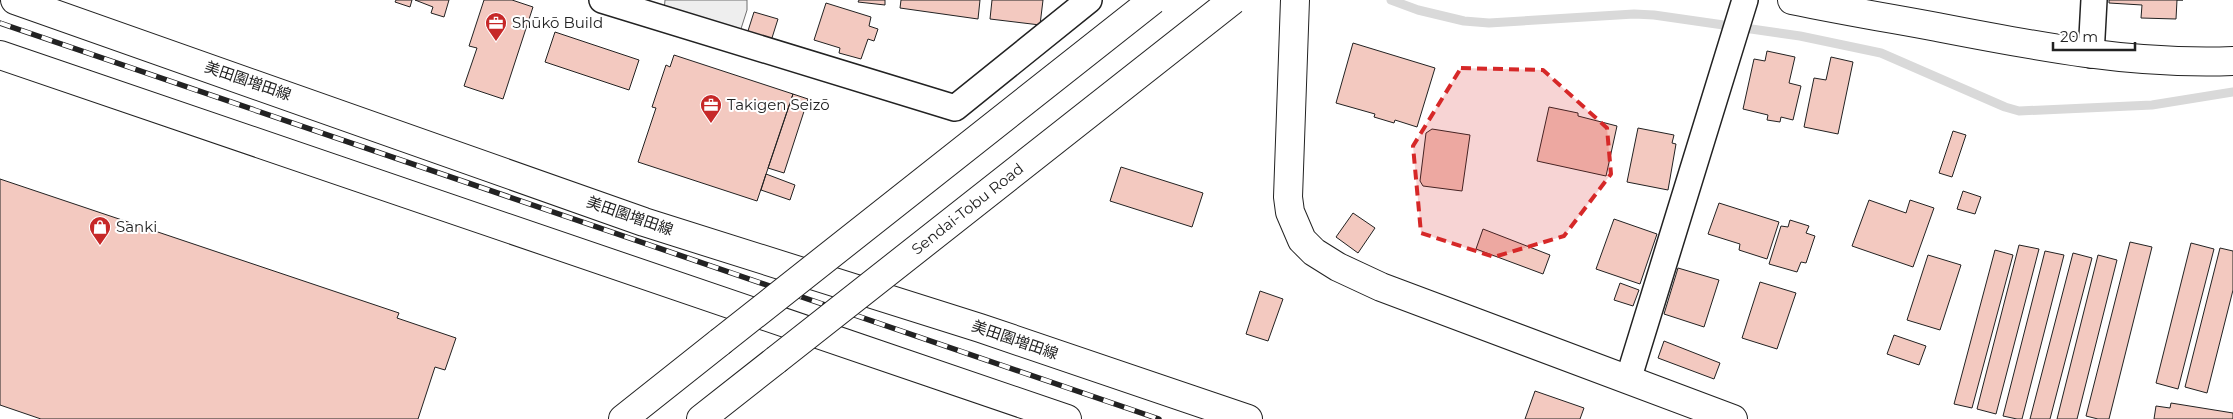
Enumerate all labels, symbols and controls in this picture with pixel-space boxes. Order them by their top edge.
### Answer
office icon: Shūkō Build [484,11,508,42]
place label: Shūkō Build [512,13,603,32]
scale bar [2053,20,2136,52]
text: 20 m [2060,27,2098,46]
street label: 美田園増田線 [203,57,294,104]
office icon: Takigen Seizō [699,93,723,124]
place label: Takigen Seizō [727,95,830,114]
street label: Sendai-Tobu Road [908,159,1027,259]
street label: 美田園増田線 [585,192,676,239]
shop icon: Sanki [88,215,112,246]
place label: Sanki [116,217,157,236]
street label: 美田園増田線 [970,316,1061,363]

